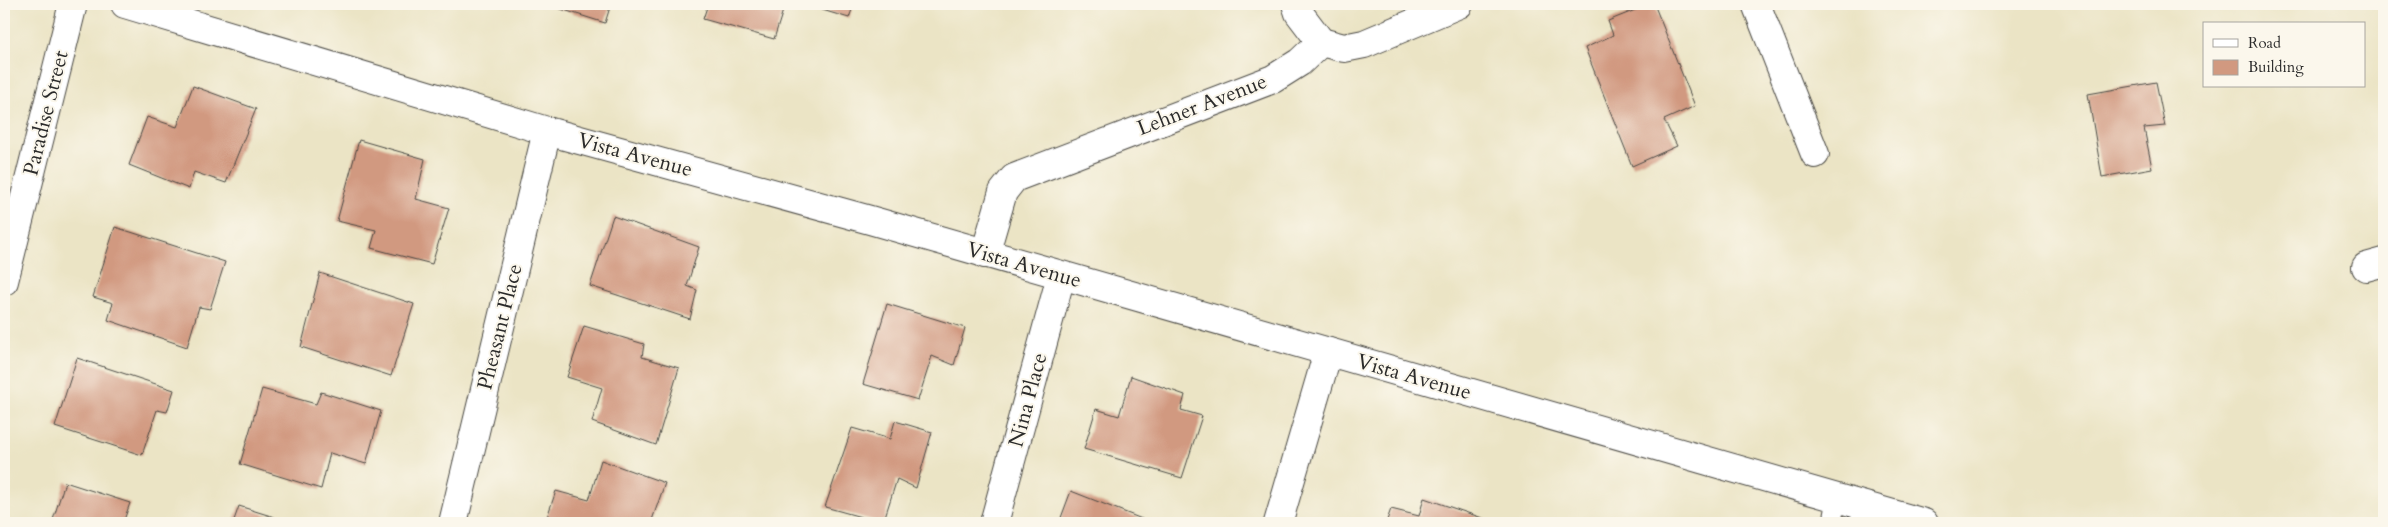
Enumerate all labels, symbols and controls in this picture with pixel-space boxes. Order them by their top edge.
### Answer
legend [2203,22,2366,88]
text: Road [2248,33,2281,53]
street label: Paradise Street [16,47,76,179]
text: Building [2248,57,2304,77]
street label: Lehner Avenue [1133,67,1271,143]
street label: Vista Avenue [574,126,696,184]
street label: Vista Avenue [963,235,1085,295]
street label: Pheasant Place [470,261,530,393]
street label: Vista Avenue [1353,347,1475,407]
street label: Nina Place [1002,350,1054,450]

